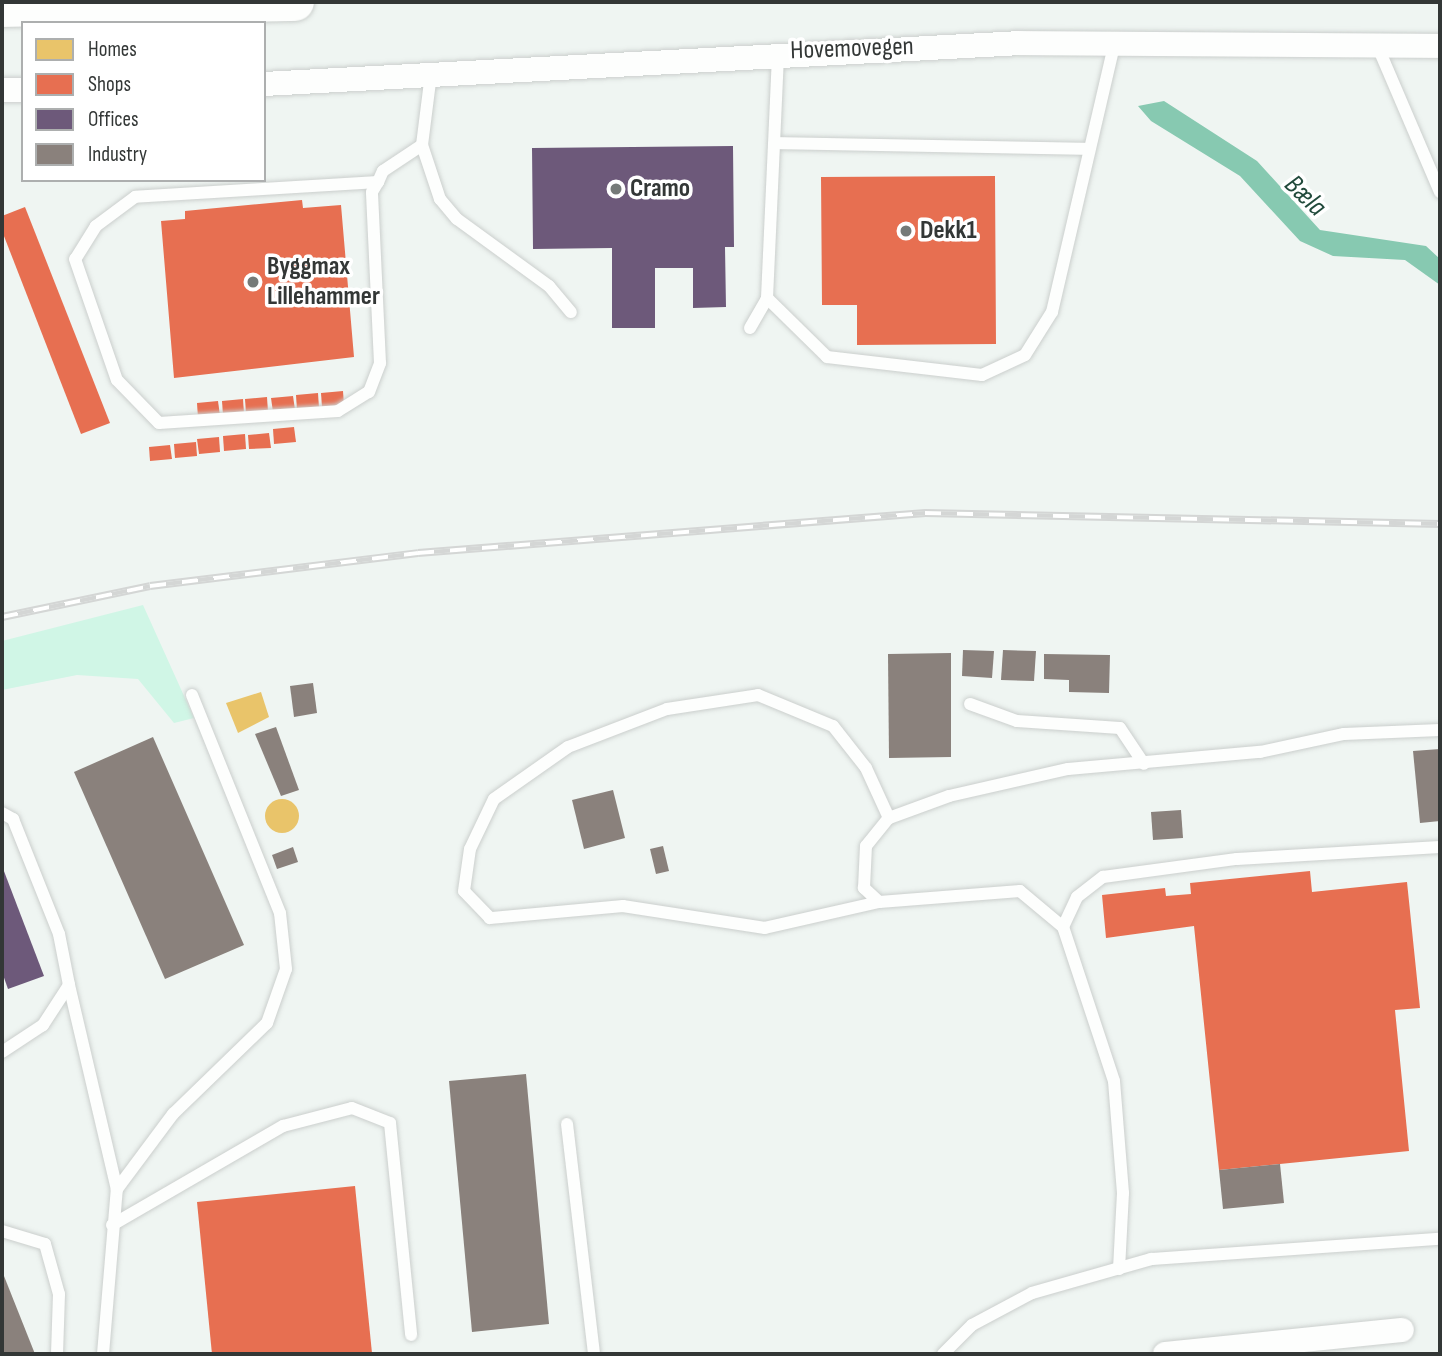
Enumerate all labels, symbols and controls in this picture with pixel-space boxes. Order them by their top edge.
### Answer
legend [21,21,266,182]
street label: Hovemovegen [790,31,914,67]
text: Homes [88,37,137,62]
text: Shops [88,72,131,97]
text: Offices [88,107,139,132]
text: Industry [88,142,147,167]
water label: Bæla [1277,168,1333,224]
place label: Cramo [630,173,690,205]
marker: Cramo [608,181,624,197]
place label: Dekk1 [920,215,977,247]
marker: Dekk1 [898,223,914,239]
place label: Byggmax Lillehammer [267,251,380,312]
marker: Byggmax Lillehammer [245,274,261,290]

